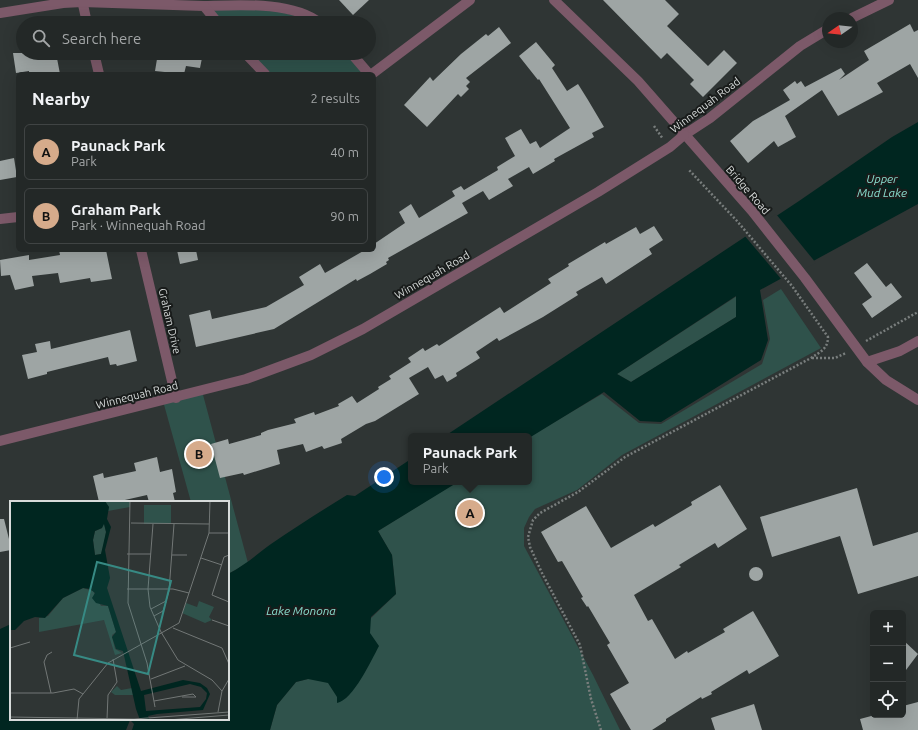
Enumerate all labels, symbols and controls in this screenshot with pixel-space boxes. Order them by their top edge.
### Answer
north arrow [822,12,858,48]
search box [16,16,376,60]
icon: search [30,27,52,49]
text: Search here [62,30,141,47]
street label: Winnequah Road [668,75,742,135]
text: Nearby [32,89,90,108]
text: 2 results [310,91,360,105]
text: Paunack Park [71,137,165,154]
text: A [41,145,51,159]
text: 40 m [330,145,359,159]
text: Park [71,154,97,168]
street label: Bridge Road [724,163,772,217]
water label: Upper Mud Lake [857,172,907,199]
text: Graham Park [71,201,161,218]
text: B [42,209,50,223]
text: 90 m [330,209,359,223]
text: Park · Winnequah Road [71,218,206,232]
street label: Winnequah Road [393,249,471,301]
street label: Graham Drive [157,287,183,355]
street label: Winnequah Road [95,379,179,411]
popup [408,433,532,485]
pin: B [186,439,212,469]
text: Paunack Park [423,444,517,461]
text: Park [423,461,449,475]
your location [374,467,394,487]
pin: A [457,498,483,528]
inset map [10,501,229,720]
water label: Lake Monona [266,604,336,617]
map controls [870,610,906,718]
button: + [870,610,906,646]
button: − [870,646,906,682]
button: locate [870,682,906,718]

